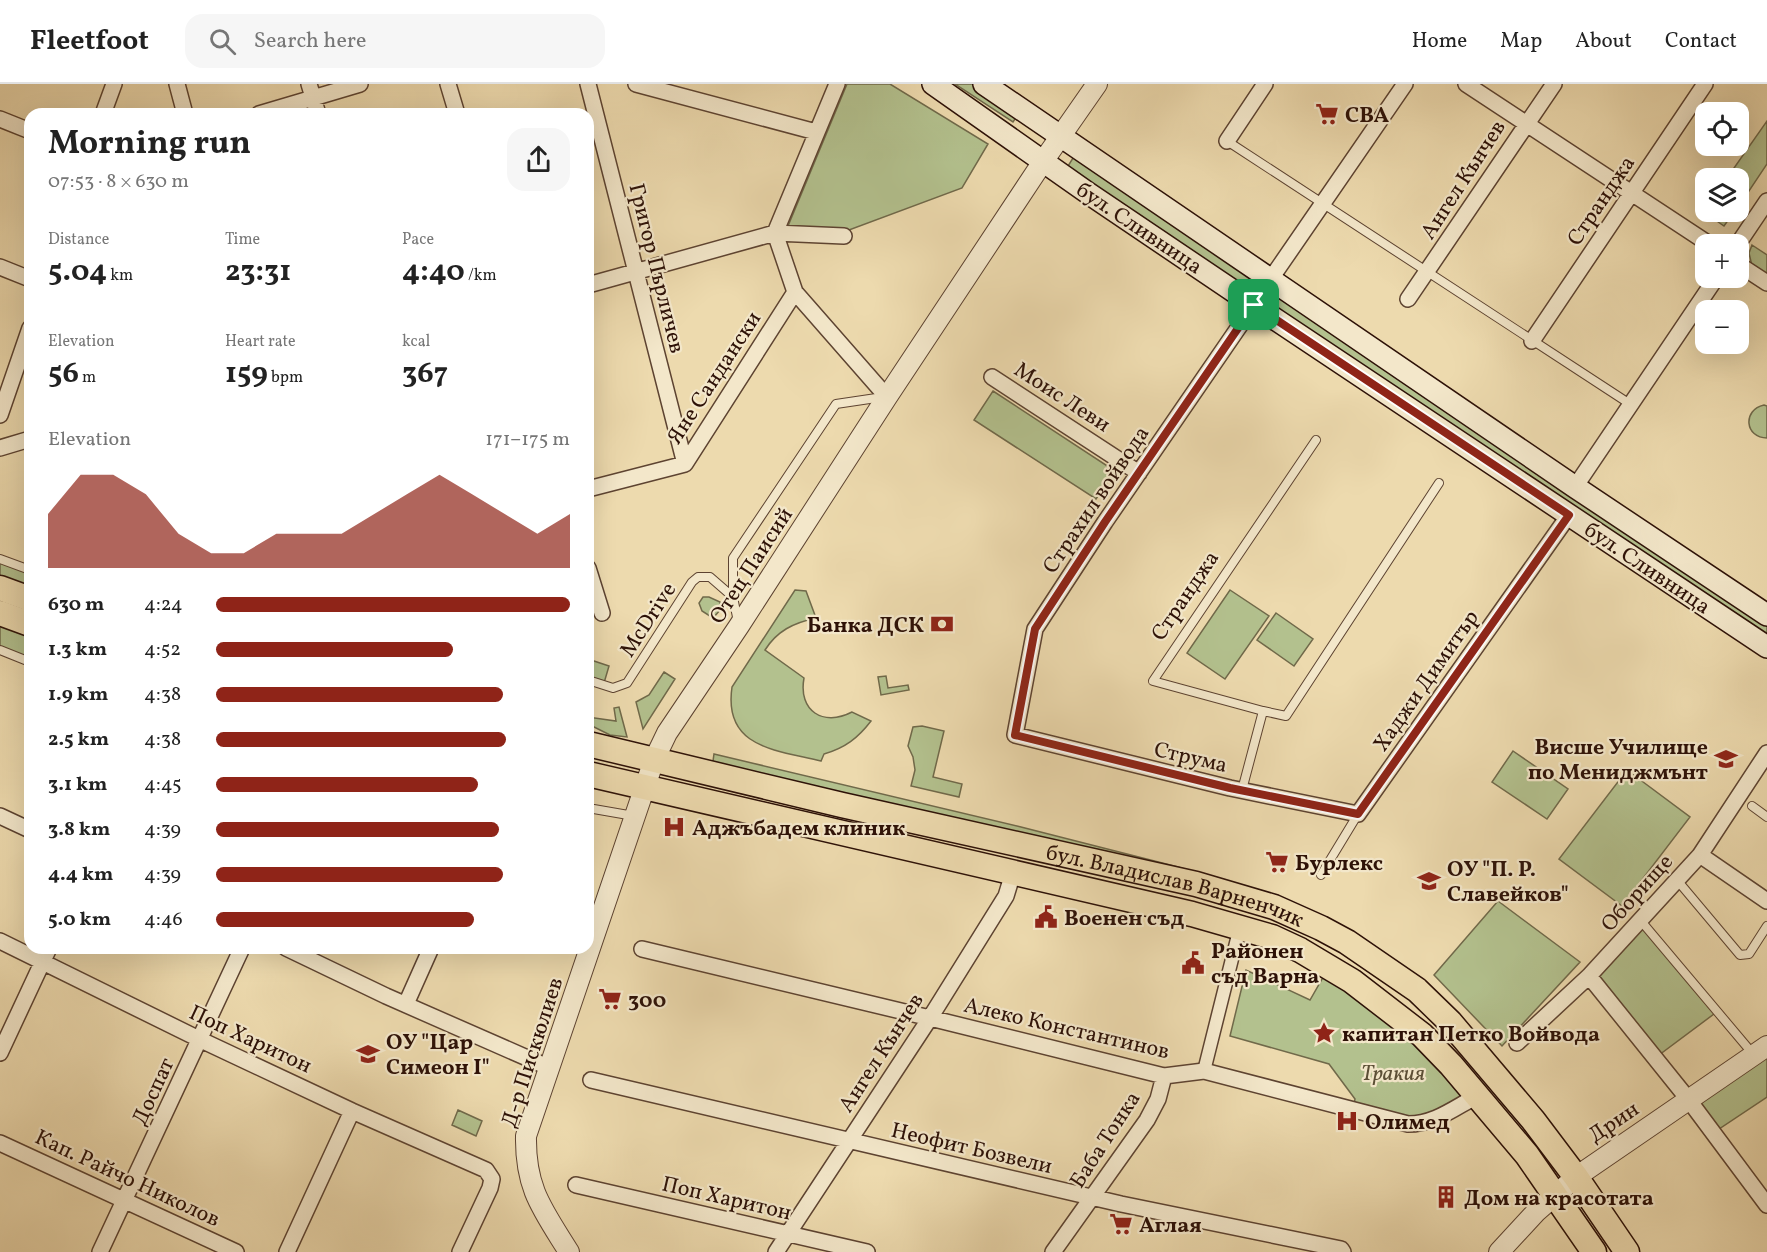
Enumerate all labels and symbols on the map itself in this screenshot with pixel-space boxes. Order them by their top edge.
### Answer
supermarket icon: CBA [1314,101,1340,127]
place label: CBA [1345,101,1390,132]
street label: Ангел Кънчев [1414,115,1514,246]
street label: Странджа [1561,150,1644,253]
street label: бул. Сливница [1069,175,1208,283]
street label: Григор Пърличев [619,180,692,357]
pin [1228,279,1279,330]
street label: Яне Сандански [660,306,770,451]
street label: Моис Леви [1007,355,1116,441]
street label: Страхил войвода [1036,421,1158,580]
street label: Отец Паисий [703,502,801,631]
street label: бул. Сливница [1577,515,1716,623]
street label: Странджа [1145,545,1228,648]
street label: McDrive [613,577,685,664]
street label: Хаджи Димитър [1367,604,1487,758]
place label: Банка ДСК [807,611,924,642]
bank icon: Банка ДСК [929,611,955,637]
place label: Висше Училище по Мениджмънт [1528,733,1708,789]
street label: Струма [1151,735,1230,782]
school or university icon: Висше Училище по Мениджмънт [1713,746,1739,772]
hospital icon: Аджъбадем клиник [661,814,687,840]
place label: Аджъбадем клиник [692,814,905,845]
street label: бул. Владислав Варненчик [1043,838,1309,937]
street label: Оборище [1595,848,1681,939]
supermarket icon: Бурлекс [1264,849,1290,875]
place label: Бурлекс [1295,849,1383,880]
place label: ОУ "П. Р. Славейков" [1447,855,1569,911]
school or university icon: ОУ "П. Р. Славейков" [1416,868,1442,894]
public building icon: Военен съд [1033,904,1059,930]
place label: Военен съд [1064,904,1185,935]
place label: Районен съд Варна [1211,937,1319,993]
public building icon: Районен съд Варна [1180,950,1206,976]
street label: Д-р Пискюлиев [494,974,572,1132]
supermarket icon: 300 [597,986,623,1012]
place label: 300 [628,986,666,1017]
street label: Ангел Кънчев [832,988,932,1119]
street label: Алеко Константинов [960,991,1172,1068]
street label: Поп Харитон [183,998,316,1082]
place icon: капитан Петко Войвода [1311,1020,1337,1046]
place label: капитан Петко Войвода [1342,1020,1600,1051]
place label: ОУ "Цар Симеон I" [386,1028,490,1084]
school or university icon: ОУ "Цар Симеон I" [355,1041,381,1067]
street label: Доспат [125,1053,183,1131]
park label: Тракия [1361,1059,1425,1090]
street label: Баба Тонка [1063,1086,1149,1195]
street label: Дрин [1583,1095,1646,1151]
hospital icon: Олимед [1334,1108,1360,1134]
place label: Олимед [1365,1108,1450,1139]
street label: Неофит Бозвели [888,1116,1055,1183]
street label: Кап. Райчо Николов [29,1123,225,1236]
street label: Поп Харитон [659,1169,794,1229]
building icon: Дом на красотата [1433,1184,1459,1210]
place label: Дом на красотата [1464,1184,1654,1215]
supermarket icon: Аглая [1108,1211,1134,1237]
place label: Аглая [1139,1211,1202,1242]

